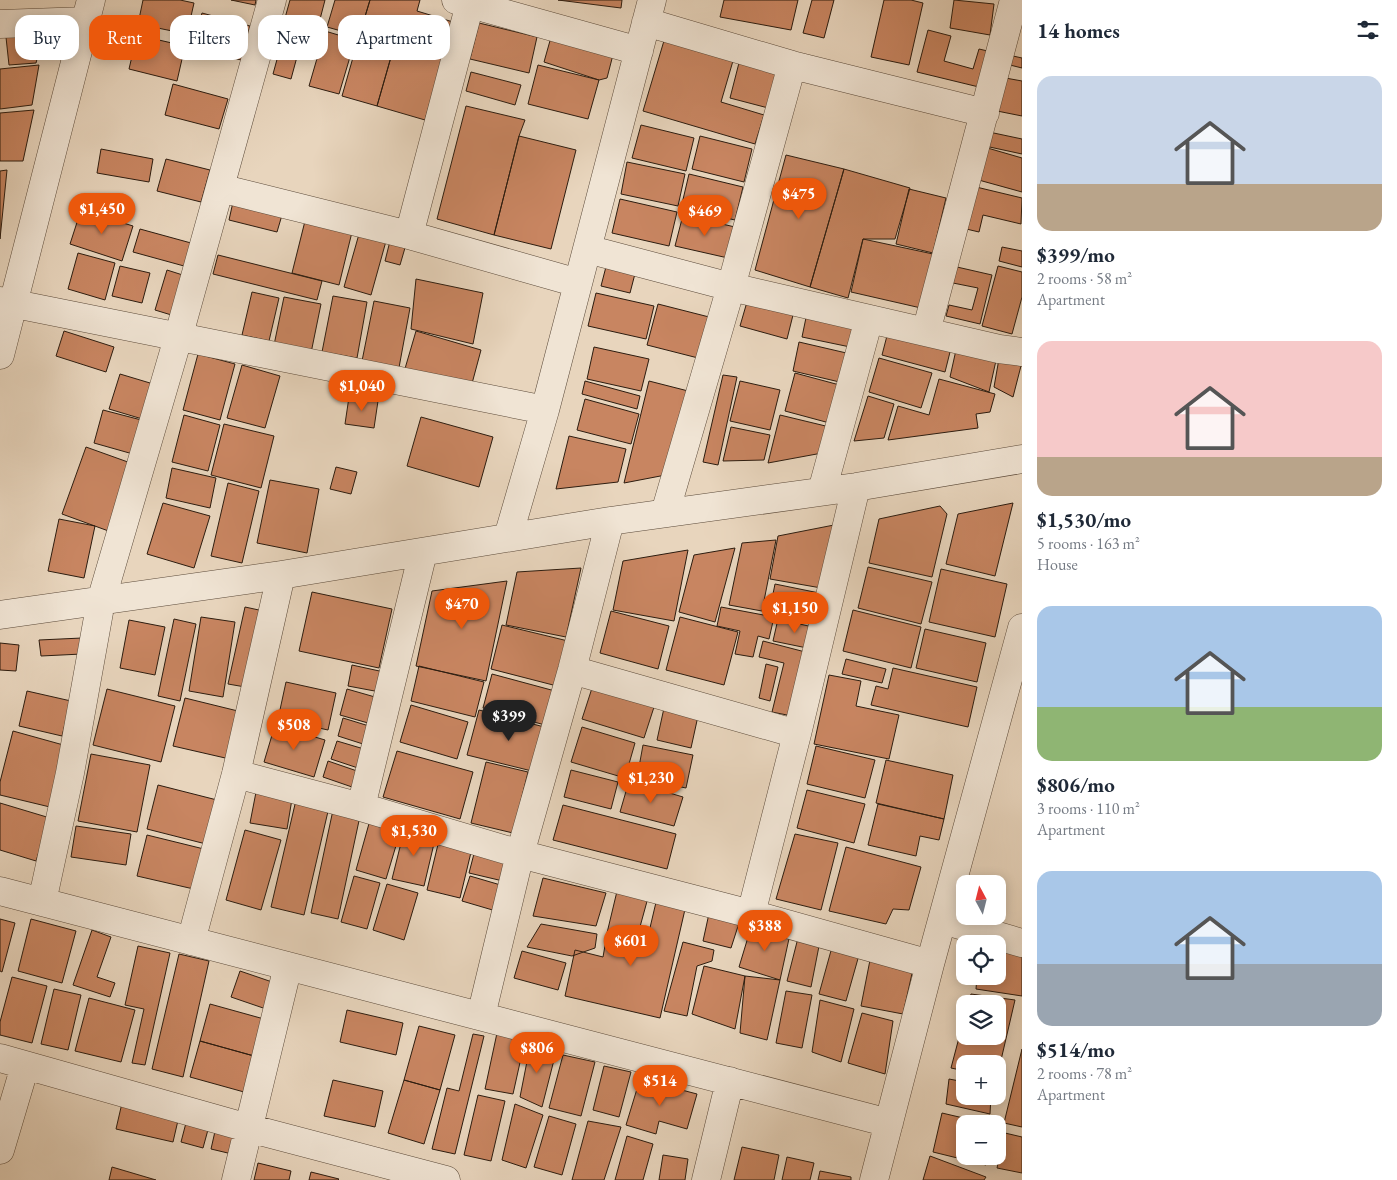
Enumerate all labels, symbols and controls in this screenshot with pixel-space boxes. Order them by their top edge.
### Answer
chip: Buy [15,15,79,60]
chip: Rent [89,15,160,60]
chip: Filters [170,15,248,60]
chip: New [258,15,328,60]
chip: Apartment [338,15,450,60]
icon: filters [1354,16,1382,44]
text: 14 homes [1037,17,1120,44]
icon: home [1165,108,1255,198]
pin: $475 [769,178,829,220]
text: $475 [783,183,815,204]
pin: $1,450 [61,192,143,235]
pin: $469 [675,194,735,237]
text: $1,450 [79,198,125,219]
text: $469 [689,200,721,221]
text: $399/mo [1037,241,1115,268]
text: 2 rooms · 58 m² [1037,268,1132,289]
text: Apartment [1037,289,1105,310]
pin: $1,040 [321,370,403,412]
icon: home [1165,373,1255,463]
text: $1,040 [339,375,385,396]
text: $1,530/mo [1037,506,1131,533]
text: 5 rooms · 163 m² [1037,533,1140,554]
text: House [1037,554,1078,575]
pin: $470 [432,588,492,630]
pin: $1,150 [754,592,836,634]
text: $470 [446,593,478,614]
text: $1,150 [772,597,818,618]
icon: home [1165,638,1255,728]
pin: $399 [479,700,539,742]
text: $399 [493,705,525,726]
pin: $508 [264,708,324,751]
text: $508 [278,714,310,735]
pin: $1,230 [610,762,692,804]
text: $1,230 [628,767,674,788]
text: $806/mo [1037,771,1115,798]
text: 3 rooms · 110 m² [1037,798,1140,819]
pin: $1,530 [373,814,455,857]
text: Apartment [1037,819,1105,840]
text: $1,530 [391,820,437,841]
north arrow [956,875,1006,925]
map controls [956,875,1006,1165]
icon: home [1165,903,1255,993]
pin: $388 [735,910,795,952]
text: $388 [749,915,781,936]
pin: $601 [601,924,661,967]
text: $601 [615,930,647,951]
button: locate [956,935,1006,985]
button: layers [956,995,1006,1045]
pin: $806 [507,1032,567,1074]
text: $514/mo [1037,1036,1115,1063]
text: $806 [521,1037,553,1058]
button: + [956,1055,1006,1105]
text: 2 rooms · 78 m² [1037,1063,1132,1084]
pin: $514 [630,1064,690,1107]
text: $514 [644,1070,676,1091]
text: Apartment [1037,1084,1105,1105]
button: − [956,1115,1006,1165]

